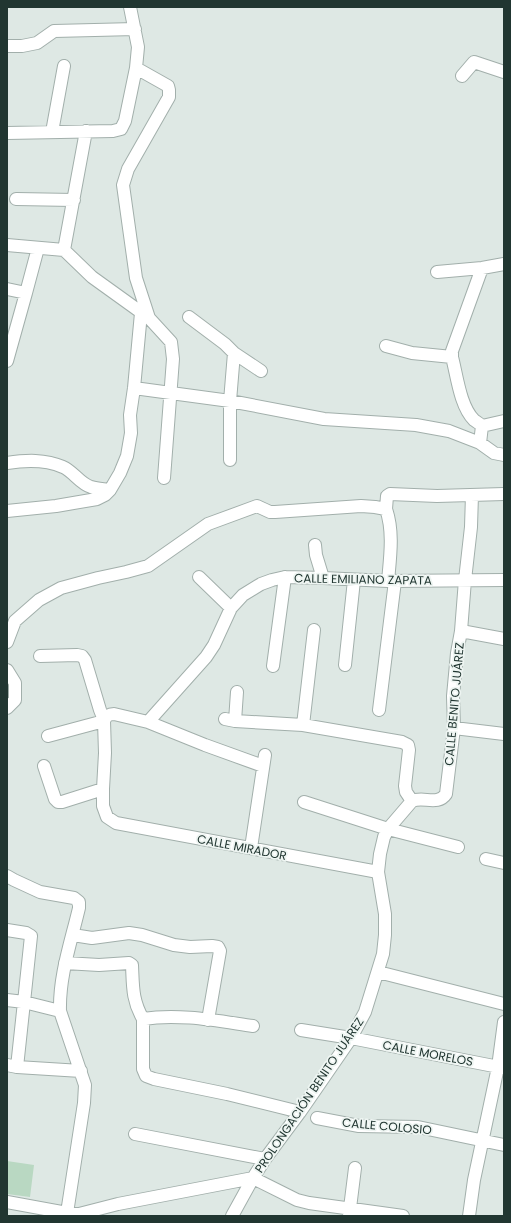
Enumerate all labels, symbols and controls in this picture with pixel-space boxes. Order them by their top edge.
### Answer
street label: CALLE EMILIANO ZAPATA [294,569,432,589]
street label: CALLE BENITO JUÁREZ [440,642,468,766]
street label: CALLE MIRADOR [196,830,288,864]
street label: PROLONGACIÓN BENITO JUÁREZ [251,1014,367,1176]
street label: CALLE MORELOS [381,1036,475,1070]
street label: CALLE COLOSIO [342,1114,432,1138]

